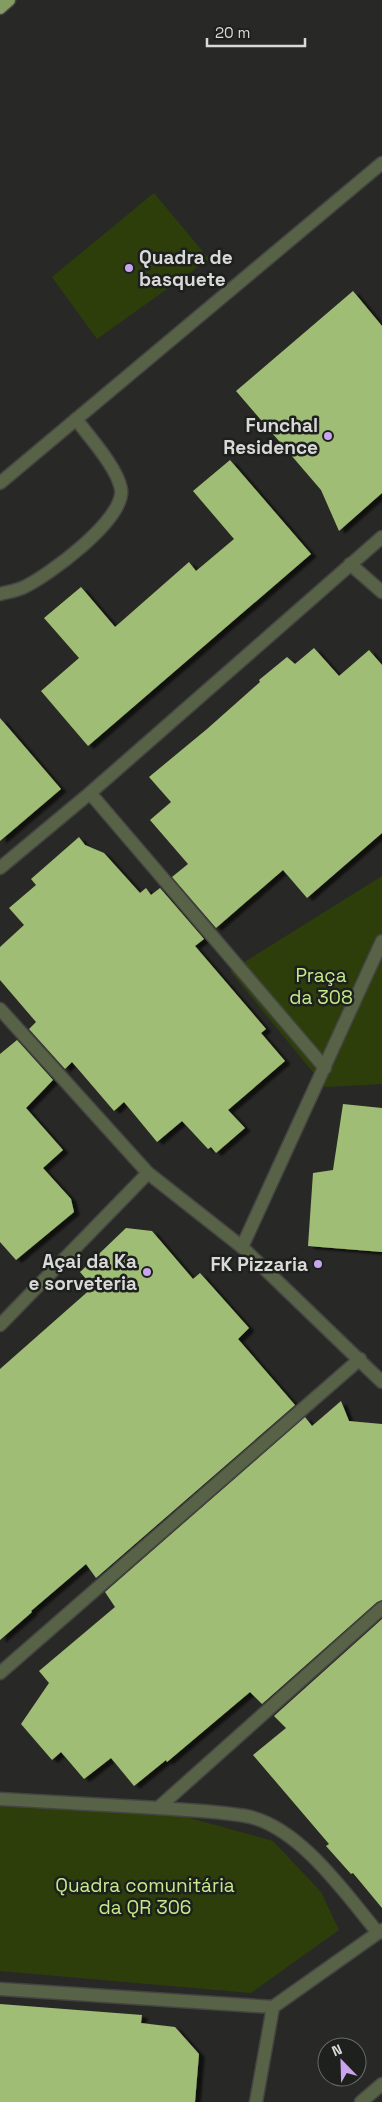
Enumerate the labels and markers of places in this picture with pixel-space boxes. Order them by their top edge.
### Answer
place label: Quadra de basquete [139,245,233,292]
marker: Quadra de basquete [123,262,135,274]
place label: Funchal Residence [223,413,318,460]
marker: Funchal Residence [322,430,334,442]
place label: Açai da Ka e sorveteria [28,1249,137,1296]
place label: FK Pizzaria [210,1252,308,1277]
marker: FK Pizzaria [312,1258,324,1270]
marker: Açai da Ka e sorveteria [141,1266,153,1278]

